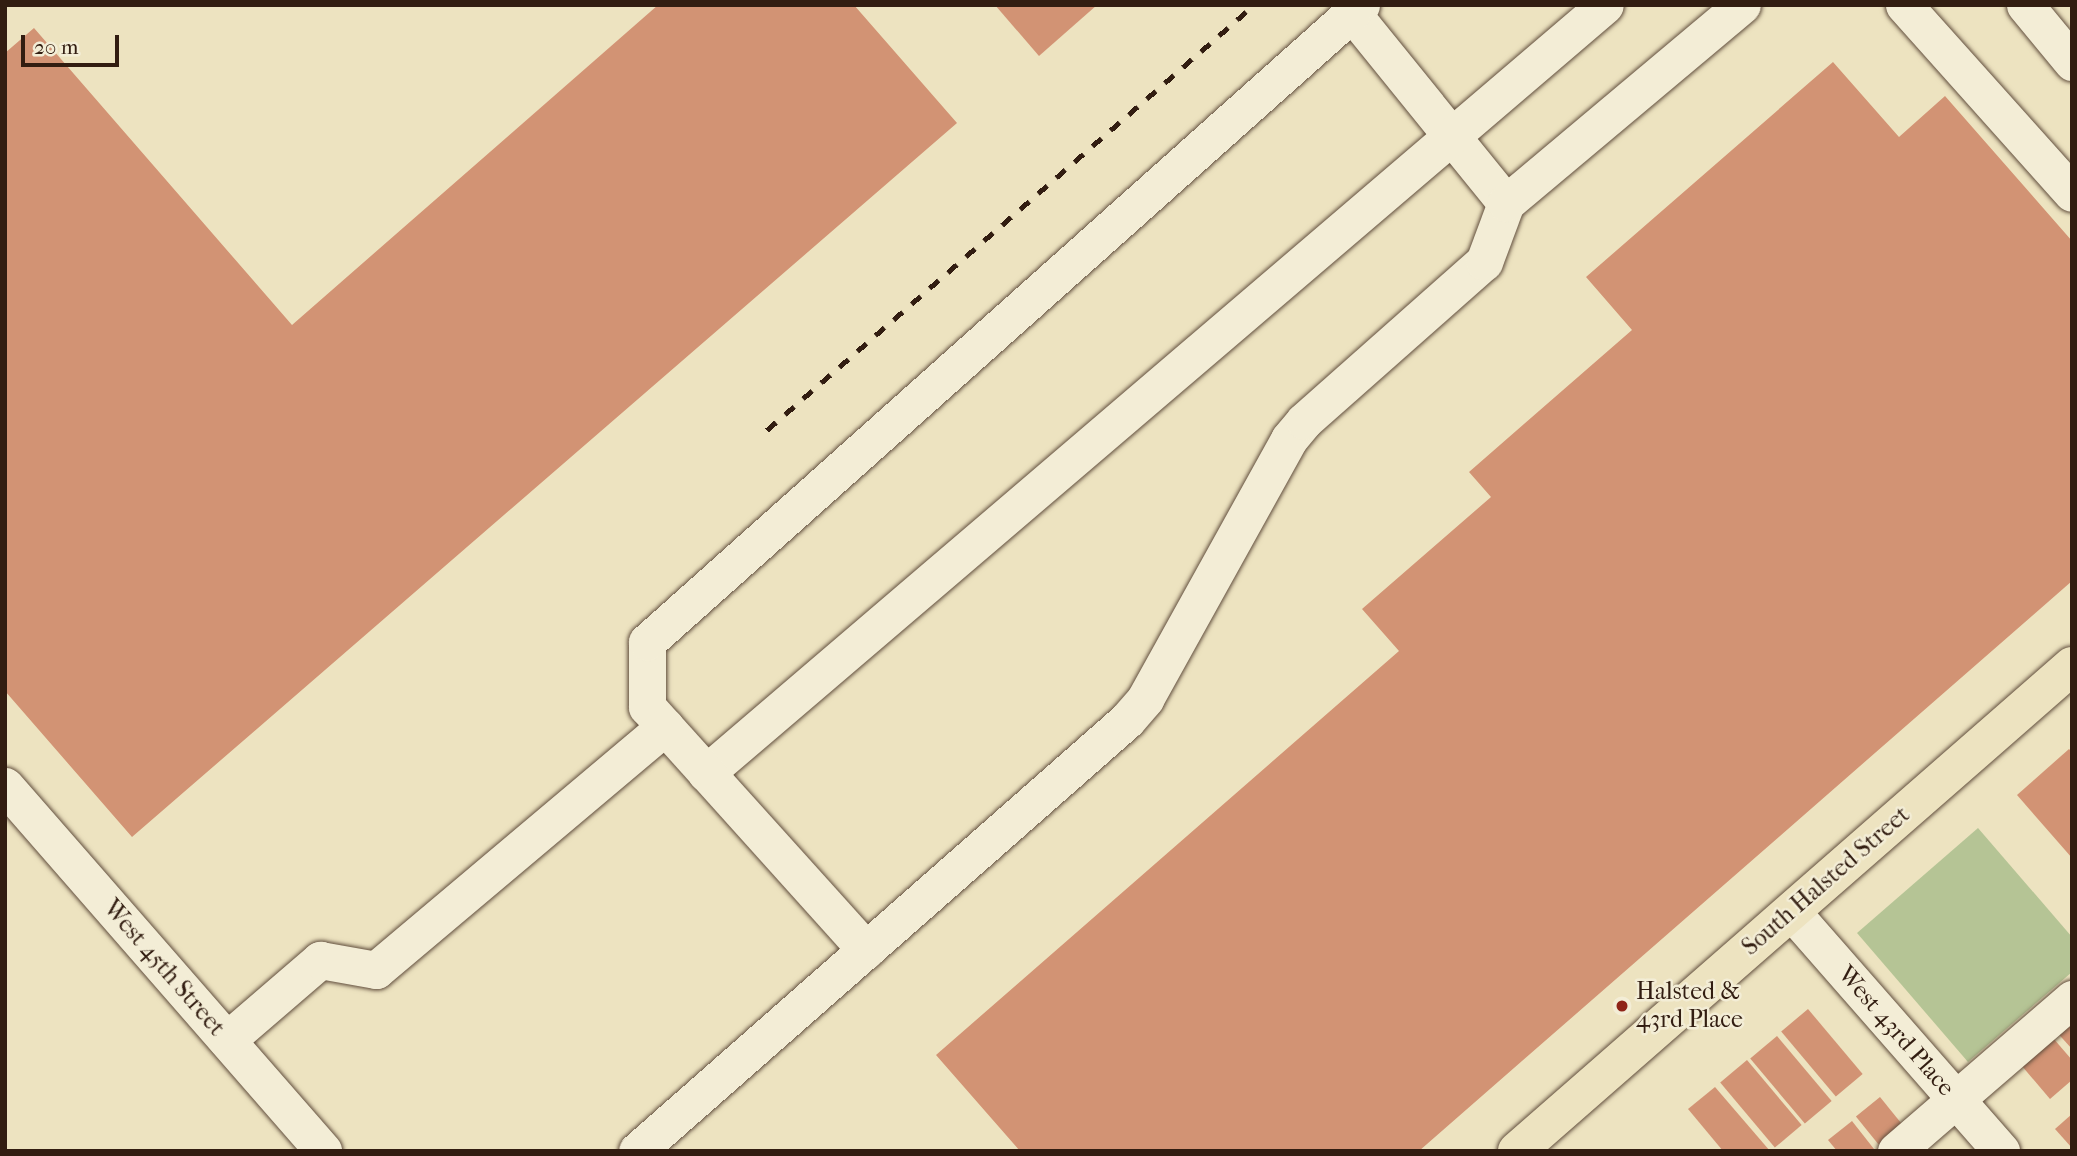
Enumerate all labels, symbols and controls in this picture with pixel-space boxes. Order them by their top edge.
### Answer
scale bar [24,21,122,65]
text: 20 m [34,35,78,59]
street label: South Halsted Street [1736,800,1916,962]
street label: West 45th Street [97,894,231,1042]
street label: West 43rd Place [1832,960,1960,1102]
place label: Halsted & 43rd Place [1636,978,1743,1034]
marker: Halsted & 43rd Place [1614,998,1630,1014]

